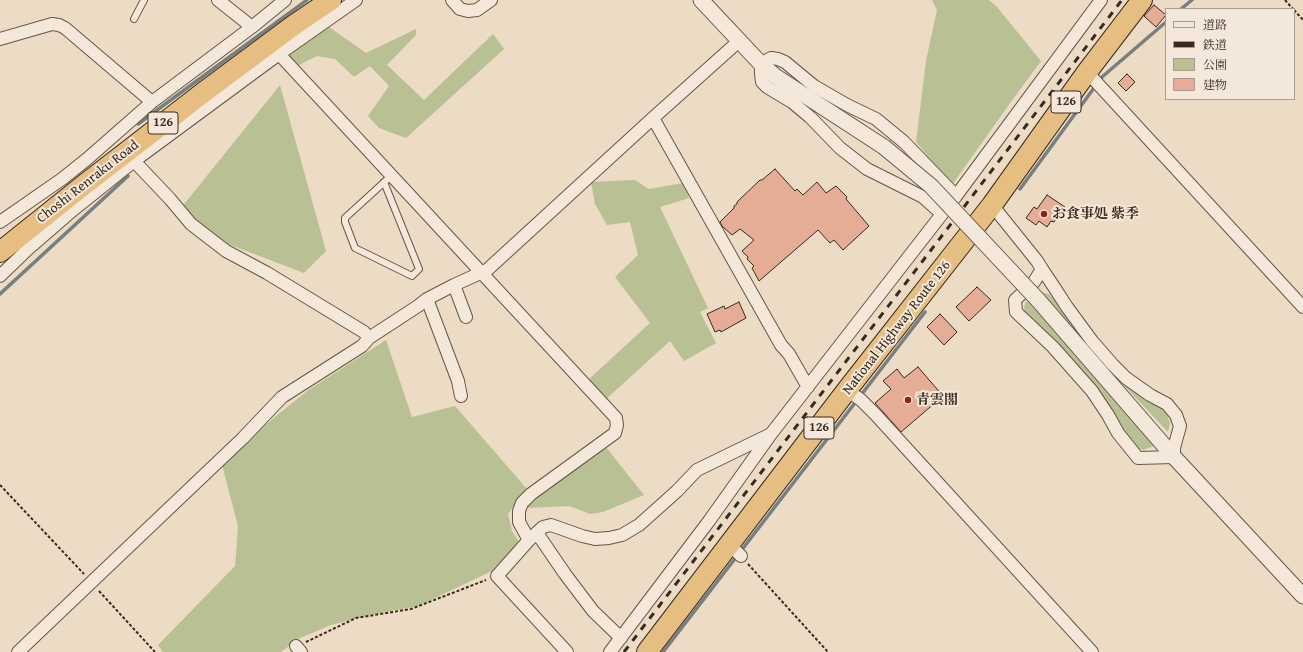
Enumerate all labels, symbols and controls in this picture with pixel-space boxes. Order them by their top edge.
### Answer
legend [1165,8,1295,100]
text: 道路 [1203,16,1227,33]
text: 鉄道 [1203,36,1227,53]
text: 公園 [1203,56,1227,73]
text: 建物 [1203,76,1227,93]
road number: 126 [1051,91,1081,113]
road number: 126 [148,112,178,134]
street label: Choshi Renraku Road [34,137,142,227]
place label: お食事処 紫季 [1052,206,1139,222]
marker: お食事処 紫季 [1039,209,1049,219]
street label: National Highway Route 126 [839,258,955,398]
place label: 青雲閣 [916,392,958,408]
marker: 青雲閣 [903,395,913,405]
road number: 126 [804,417,834,439]

